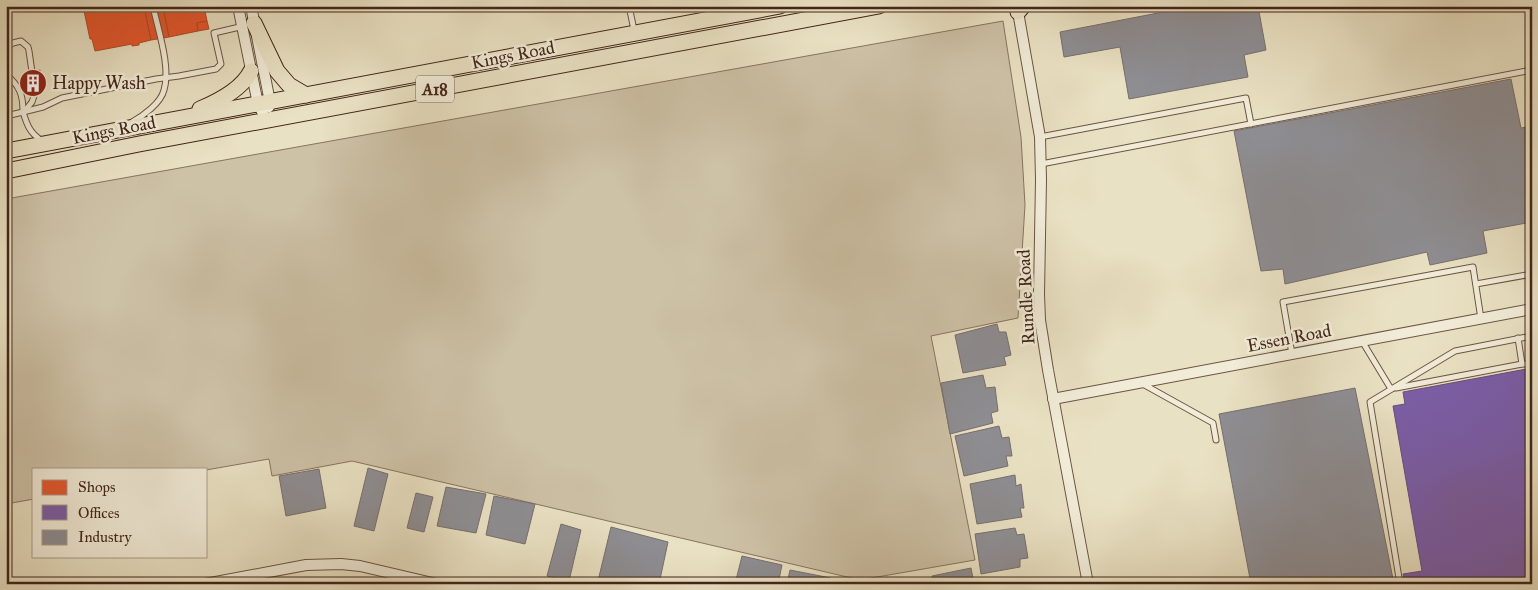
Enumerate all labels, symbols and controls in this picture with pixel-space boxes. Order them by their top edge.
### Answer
street label: Kings Road [469,36,557,75]
building icon: Happy Wash [18,68,48,98]
place label: Happy Wash [52,72,146,94]
road number: A18 [416,76,454,102]
street label: Kings Road [70,111,158,150]
street label: Rundle Road [1013,249,1039,345]
street label: Essen Road [1245,319,1333,357]
legend [32,468,208,558]
text: Shops [78,478,116,496]
text: Offices [78,504,119,522]
text: Industry [78,528,132,546]

